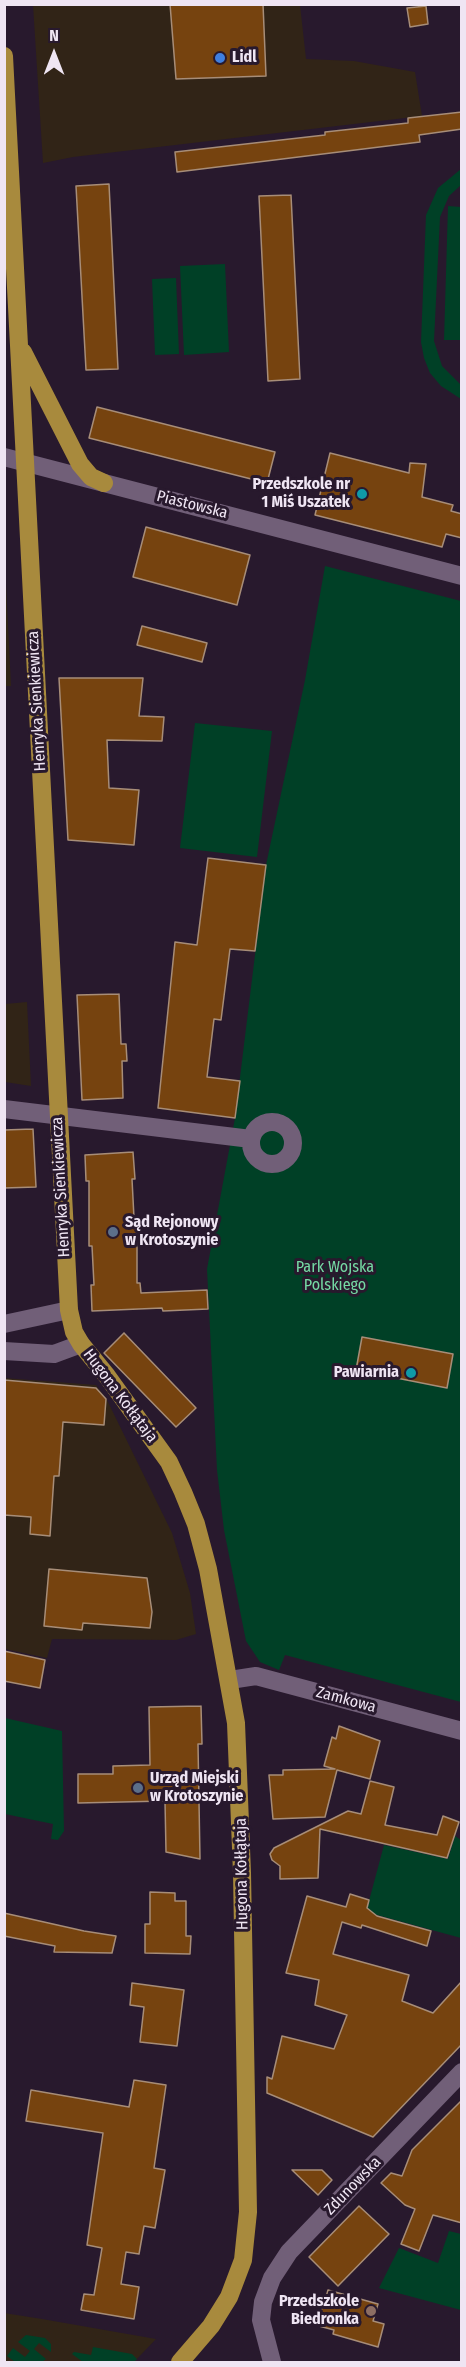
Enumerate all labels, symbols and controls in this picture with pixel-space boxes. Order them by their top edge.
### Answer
north arrow [24,24,84,84]
text: N [49,26,59,45]
place label: Lidl [232,48,257,68]
marker: Lidl [213,51,227,65]
place label: Przedszkole nr 1 Miś Uszatek [252,475,350,513]
street label: Piastowska [154,487,230,523]
marker: Przedszkole nr 1 Miś Uszatek [355,487,369,501]
street label: Henryka Sienkiewicza [24,630,50,772]
street label: Henryka Sienkiewicza [48,1116,74,1258]
place label: Sąd Rejonowy w Krotoszynie [125,1213,218,1251]
marker: Sąd Rejonowy w Krotoszynie [106,1225,120,1239]
park label: Park Wojska Polskiego [296,1258,374,1296]
street label: Hugona Kołłątaja [79,1346,161,1446]
place label: Pawiarnia [334,1363,399,1383]
marker: Pawiarnia [404,1366,418,1380]
street label: Zamkowa [314,1683,378,1717]
place label: Urząd Miejski w Krotoszynie [150,1769,243,1807]
marker: Urząd Miejski w Krotoszynie [131,1781,145,1795]
street label: Hugona Kołłątaja [231,1818,253,1930]
street label: Zdunowska [321,2153,385,2219]
place label: Przedszkole Biedronka [279,2292,359,2330]
marker: Przedszkole Biedronka [364,2304,378,2318]

